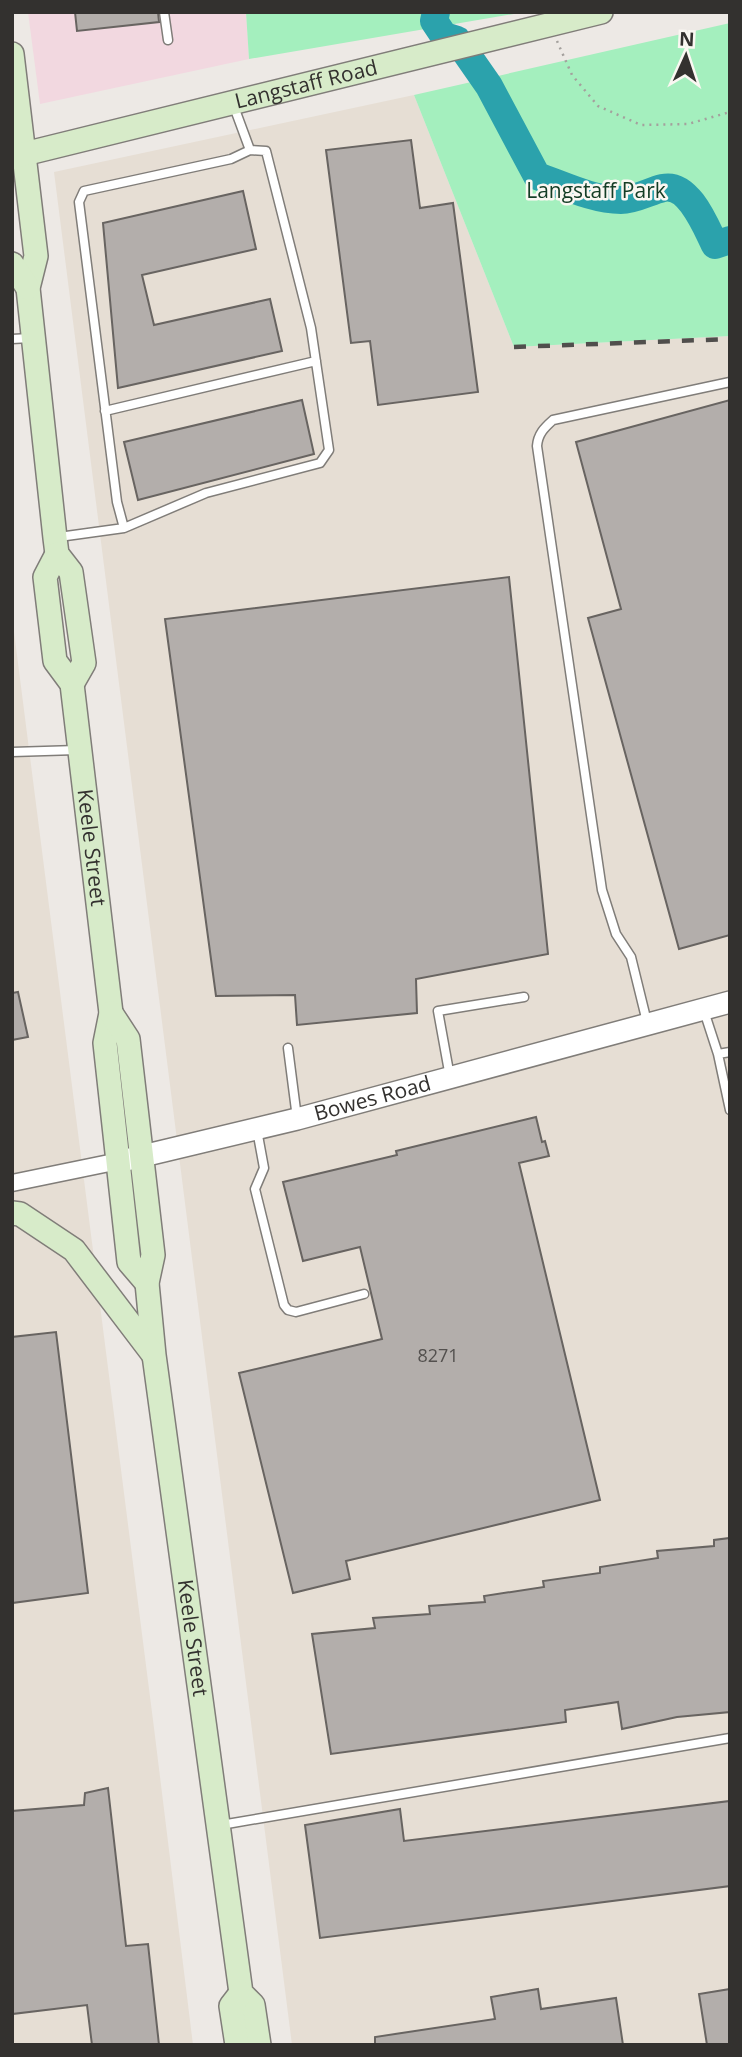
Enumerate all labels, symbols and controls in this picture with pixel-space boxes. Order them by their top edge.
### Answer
north arrow [651,21,721,91]
text: N [678,26,695,52]
street label: Langstaff Road [232,53,380,115]
park label: Langstaff Park [526,176,666,204]
street label: Keele Street [72,787,113,908]
street label: Bowes Road [311,1068,434,1127]
house number: 8271 [417,1343,459,1367]
street label: Keele Street [172,1578,215,1698]

